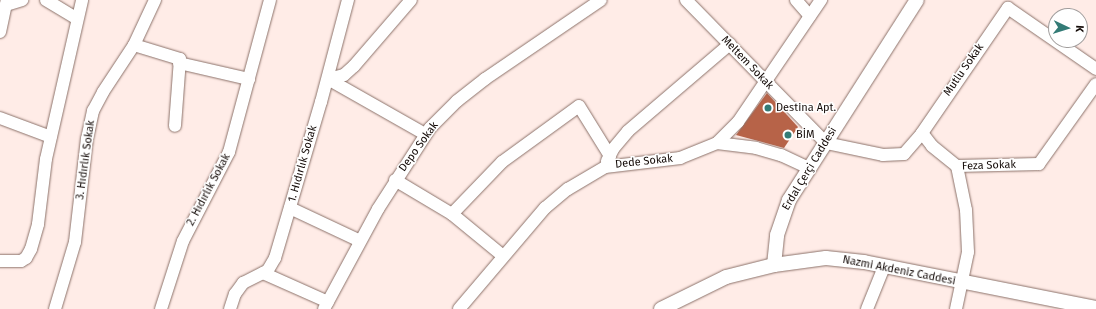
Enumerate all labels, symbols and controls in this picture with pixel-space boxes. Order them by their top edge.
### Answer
north arrow [1048,8,1088,48]
text: K [1073,25,1086,33]
street label: Meltem Sokak [718,33,776,93]
street label: Mutlu Sokak [941,41,987,99]
place label: Destina Apt. [776,101,836,115]
marker: Destina Apt. [763,103,773,113]
street label: Depo Sokak [396,119,442,175]
street label: 3. Hıdırlık Sokak [74,120,98,200]
street label: 1. Hıdırlık Sokak [286,124,320,204]
street label: Erdal Çerçi Caddesi [780,125,840,213]
place label: BİM [796,128,814,142]
marker: BİM [783,130,793,140]
street label: 2. Hıdırlık Sokak [184,152,234,228]
street label: Dede Sokak [614,152,674,172]
street label: Feza Sokak [962,158,1016,174]
street label: Nazmi Akdeniz Caddesi [841,254,957,288]

